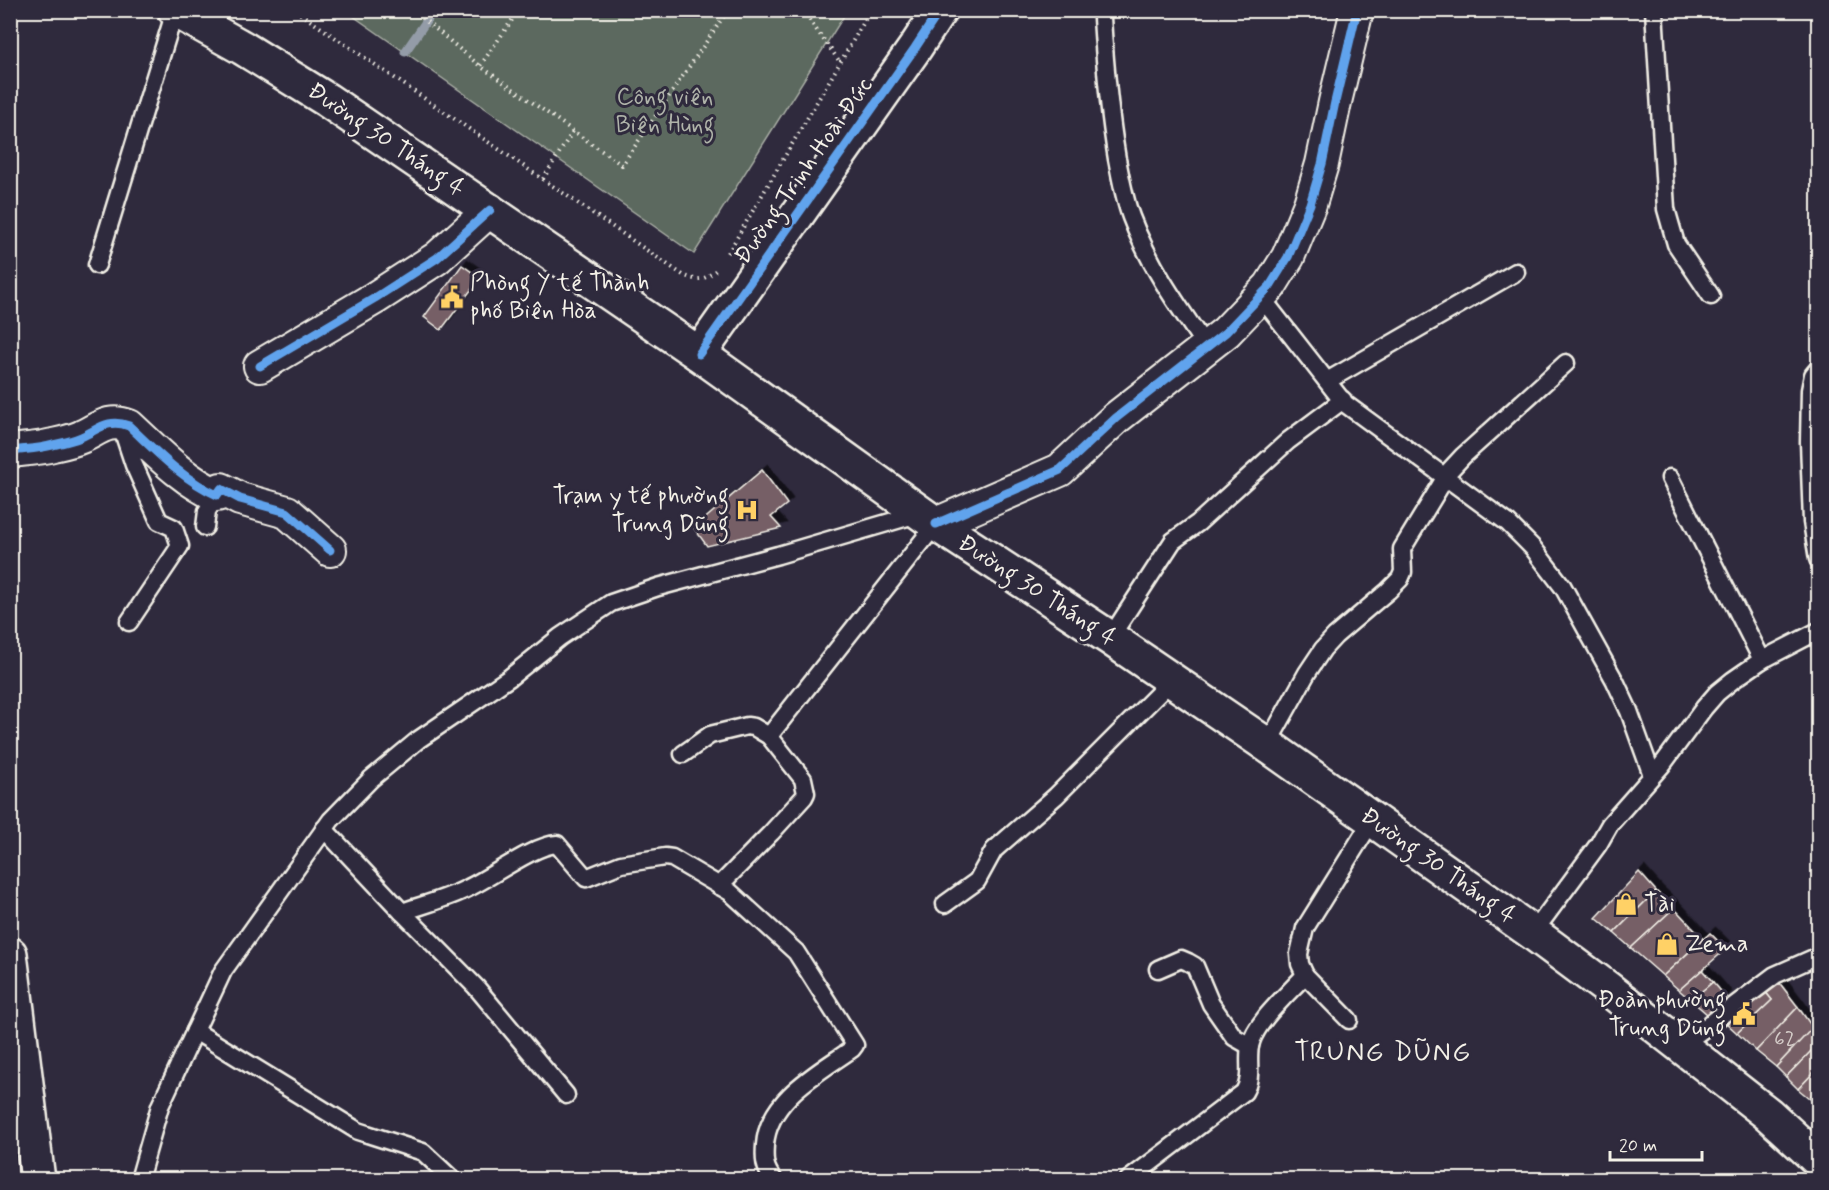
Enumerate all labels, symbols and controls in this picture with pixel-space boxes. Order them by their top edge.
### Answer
street label: Đường Trịnh Hoài Đức [728,71,883,272]
street label: Đường 30 Tháng 4 [300,76,471,207]
park label: Công viên Biên Hùng [615,82,715,144]
place label: Phòng Y tế Thành phố Biên Hòa [470,268,649,327]
public building icon: Phòng Y tế Thành phố Biên Hòa [439,284,465,310]
place label: Trạm y tế phường Trung Dũng [552,481,729,543]
hospital icon: Trạm y tế phường Trung Dũng [734,497,760,523]
street label: Đường 30 Tháng 4 [950,528,1122,656]
street label: Đường 30 Tháng 4 [1352,801,1522,934]
place label: Tài [1644,889,1675,920]
shop icon: Tài [1613,891,1639,917]
place label: Zema [1685,929,1749,960]
shop icon: Zema [1654,931,1680,957]
place label: Đoàn phường Trung Dũng [1598,985,1726,1047]
public building icon: Đoàn phường Trung Dũng [1731,1001,1757,1027]
house number: 62 [1774,1025,1796,1053]
district label: TRUNG DŨNG [1294,1035,1472,1070]
scale bar [1610,1124,1702,1162]
text: 20 m [1619,1134,1657,1158]

